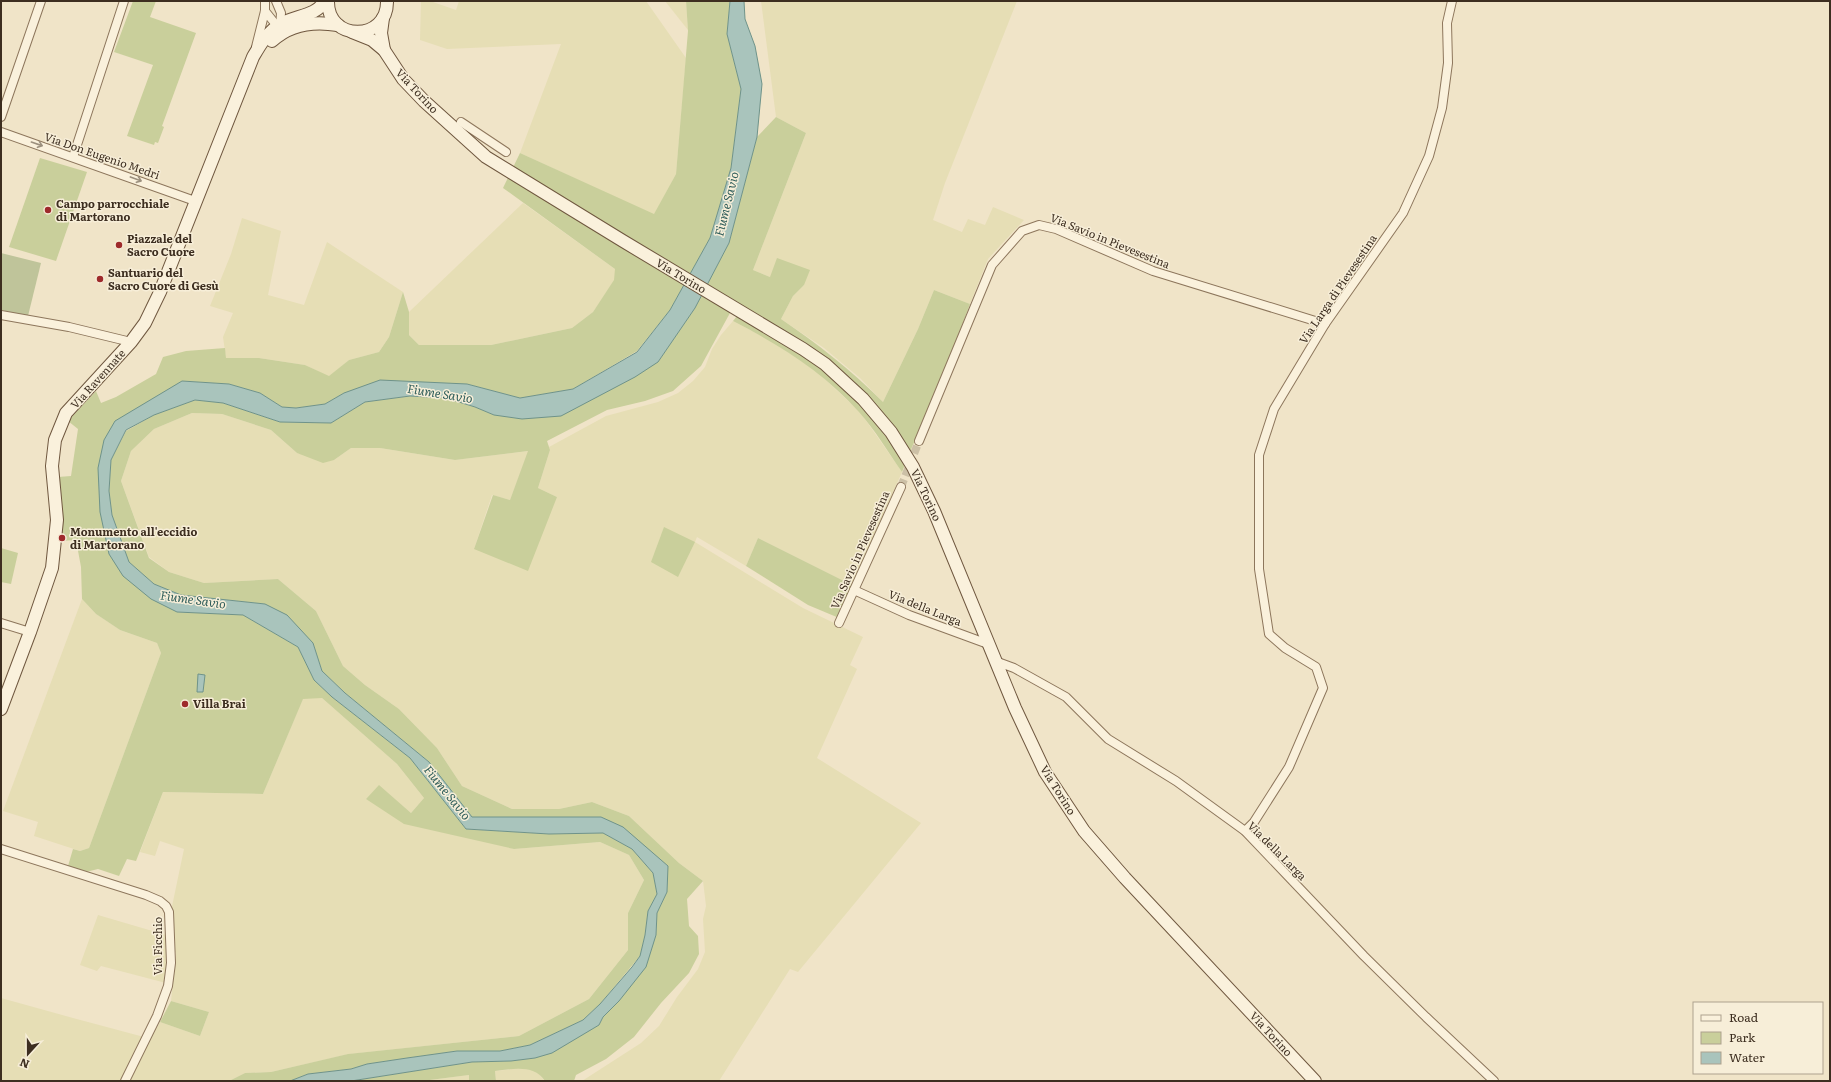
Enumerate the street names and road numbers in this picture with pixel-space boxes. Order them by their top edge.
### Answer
street label: Via Torino [393,64,443,116]
street label: Via Don Eugenio Medri [42,128,162,182]
street label: Via Savio in Pievesestina [1048,209,1173,271]
street label: Via Larga di Pievesestina [1295,231,1380,346]
street label: Via Torino [653,254,710,296]
street label: Via Ravennate [66,345,129,412]
street label: Via Torino [908,466,946,523]
street label: Via Savio in Pievesestina [826,488,892,611]
street label: Via della Larga [886,585,964,629]
street label: Via Torino [1037,761,1080,817]
street label: Via della Larga [1245,817,1311,883]
street label: Via Ficchio [149,917,165,975]
street label: Via Torino [1247,1007,1297,1059]

